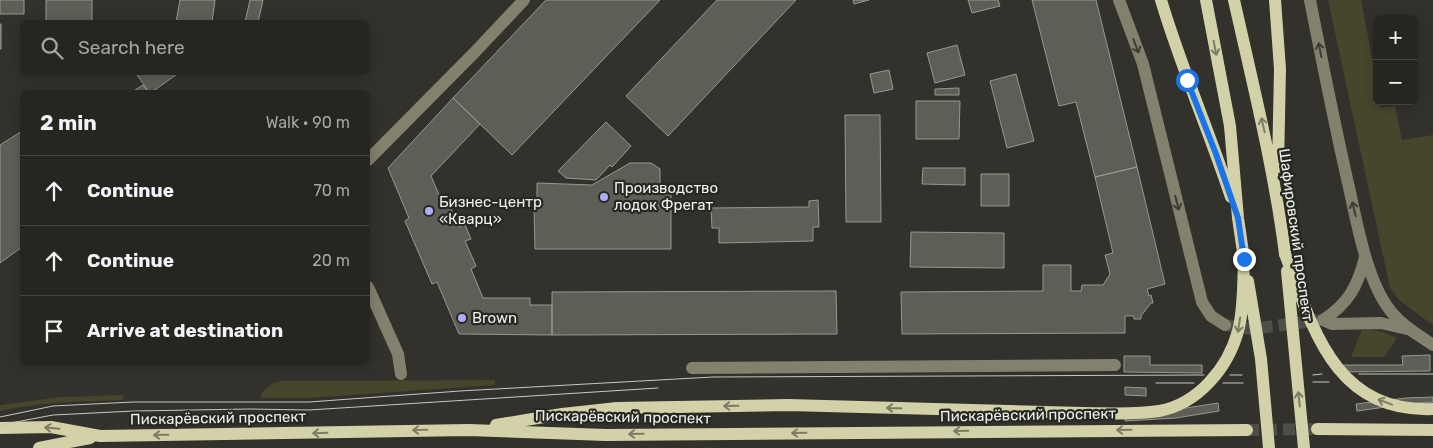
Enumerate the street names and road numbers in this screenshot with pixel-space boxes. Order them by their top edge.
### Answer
street label: Шафировский проспект [1275,147,1317,323]
street label: Пискарёвский проспект [940,404,1117,426]
street label: Пискарёвский проспект [535,406,712,428]
street label: Пискарёвский проспект [130,407,307,429]

